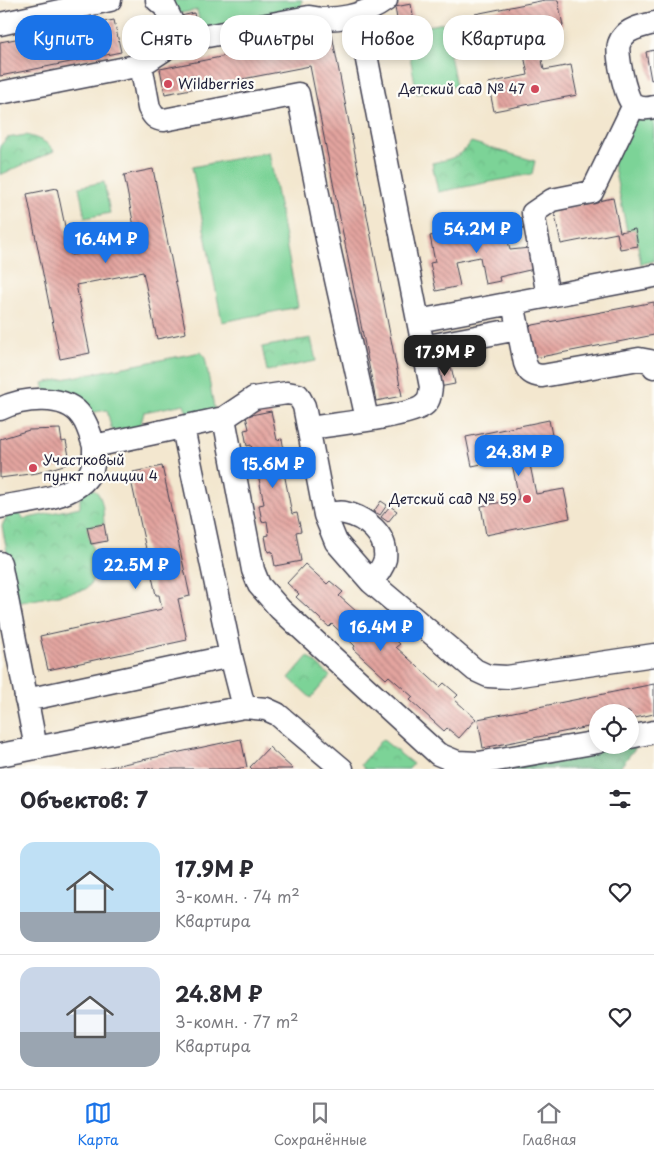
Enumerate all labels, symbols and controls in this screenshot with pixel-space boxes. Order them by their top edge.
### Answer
chip: Купить [15,15,112,60]
chip: Снять [122,15,210,60]
chip: Фильтры [220,15,332,60]
chip: Новое [342,15,433,60]
chip: Квартира [443,15,564,60]
place label: Wildberries [178,73,254,94]
marker: Wildberries [162,78,174,90]
place label: Детский сад № 47 [398,78,526,99]
marker: Детский сад № 47 [529,83,541,95]
pin: 54.2M ₽ [431,212,523,254]
text: 54.2M ₽ [443,216,511,240]
pin: 16.4M ₽ [60,222,152,264]
text: 16.4M ₽ [75,226,137,250]
pin: 17.9M ₽ [399,334,491,377]
text: 17.9M ₽ [415,339,475,363]
pin: 24.8M ₽ [473,434,565,477]
text: 24.8M ₽ [486,439,552,463]
pin: 15.6M ₽ [227,446,319,489]
place label: Участковый пункт полиции 4 [43,449,158,486]
text: 15.6M ₽ [242,451,304,475]
marker: Участковый пункт полиции 4 [27,462,39,474]
place label: Детский сад № 59 [388,488,517,509]
marker: Детский сад № 59 [521,493,533,505]
pin: 22.5M ₽ [90,548,182,590]
text: 22.5M ₽ [103,552,169,576]
pin: 16.4M ₽ [335,610,427,652]
text: 16.4M ₽ [350,614,412,638]
map controls [589,704,639,754]
button: locate [589,704,639,754]
text: Объектов: 7 [20,783,148,815]
icon: filters [606,785,634,813]
text: 17.9M ₽ [175,852,254,884]
icon: home [60,862,120,922]
icon: heart [606,878,634,906]
text: 3-комн. · 74 m² [175,884,300,908]
text: Квартира [175,908,250,932]
text: 24.8M ₽ [175,977,262,1009]
icon: home [60,987,120,1047]
icon: heart [606,1003,634,1031]
text: 3-комн. · 77 m² [175,1009,298,1033]
text: Квартира [175,1033,250,1057]
tab: Карта [78,1099,119,1150]
tab: Сохранённые [274,1099,367,1150]
tab: Главная [522,1099,576,1150]

